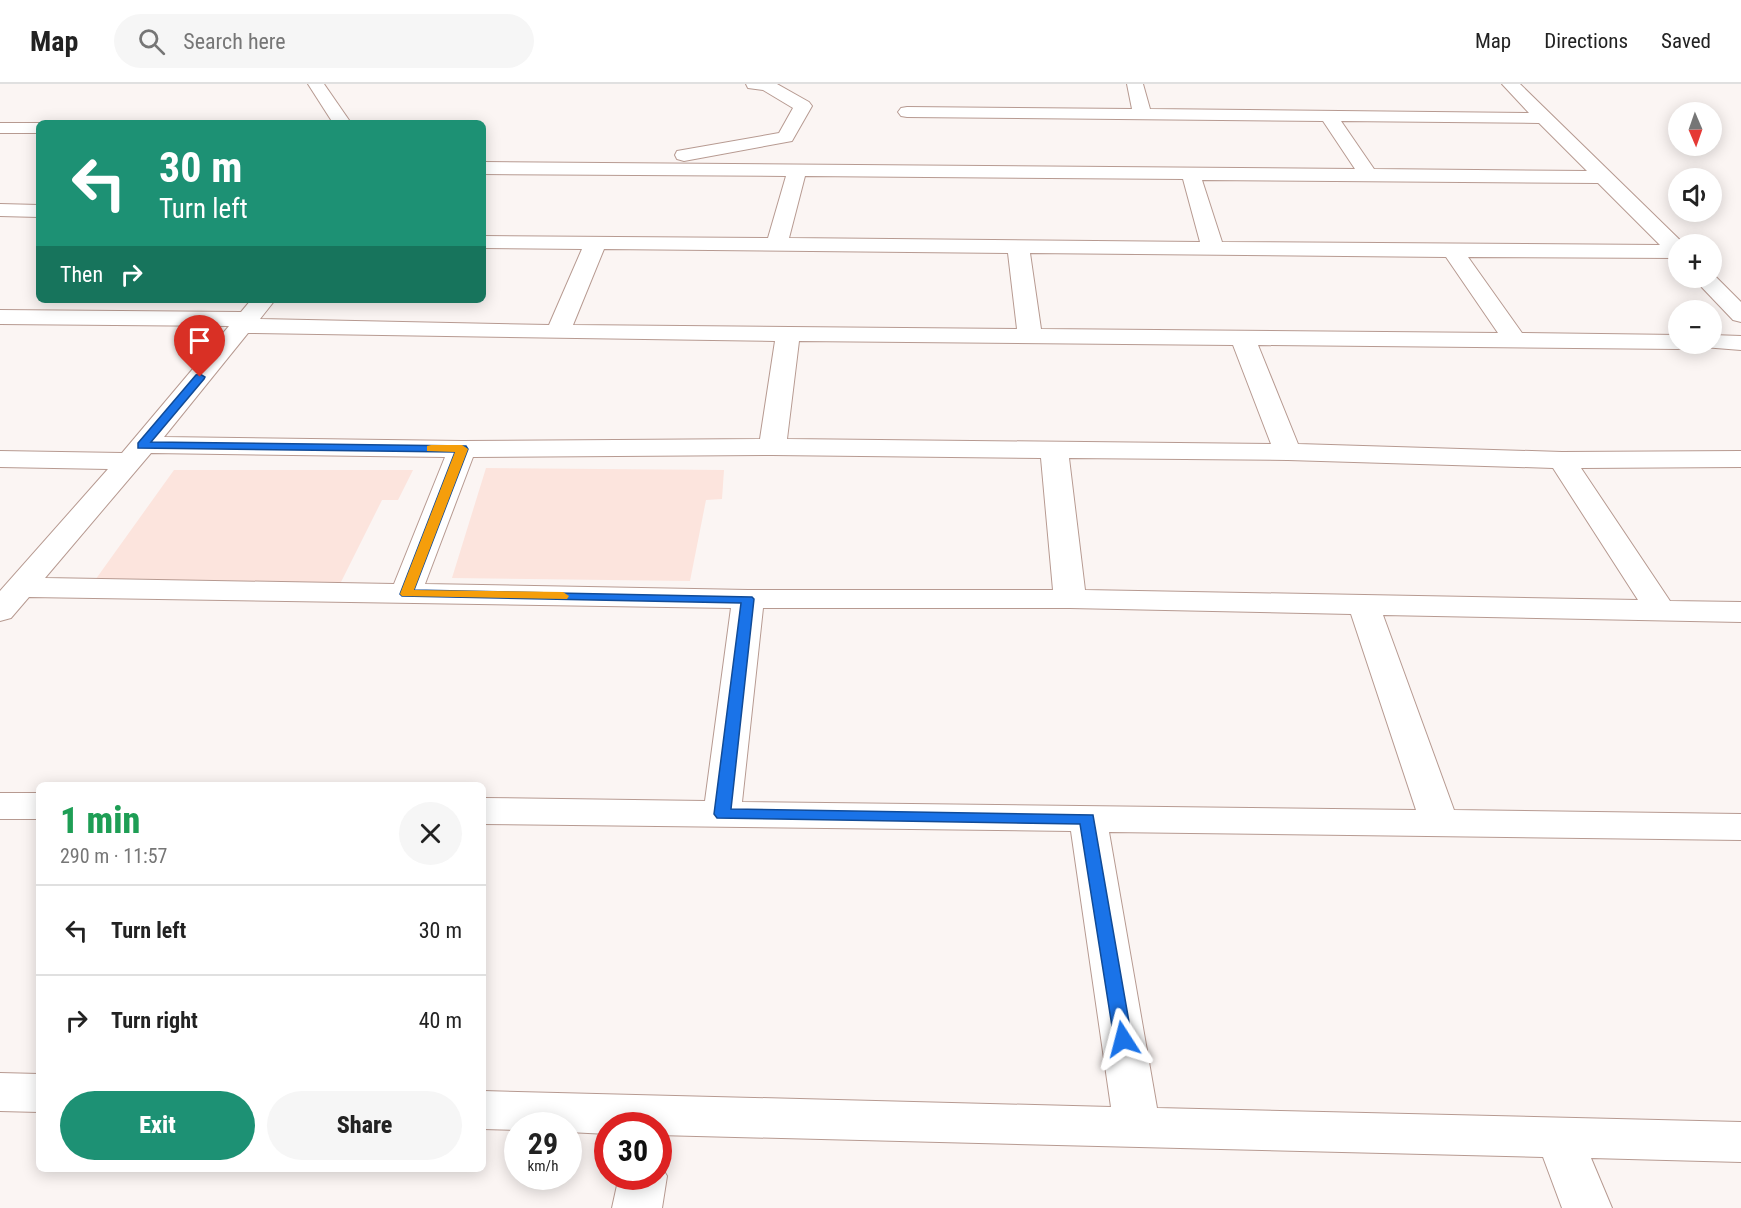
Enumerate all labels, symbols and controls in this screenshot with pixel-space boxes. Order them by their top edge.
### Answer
search box [114,14,534,68]
text: Map [30,25,78,58]
icon: search [135,25,168,58]
text: Search here [183,29,286,54]
text: Map [1475,29,1511,53]
text: Directions [1544,29,1628,53]
text: Saved [1661,29,1711,53]
north arrow [1668,102,1722,156]
map controls [1668,102,1722,354]
text: 30 m [159,143,242,192]
icon: left [60,144,138,222]
button: sound [1668,168,1722,222]
text: Turn left [159,193,248,225]
button: + [1668,234,1722,288]
icon: right [115,258,148,291]
text: Then [60,262,103,287]
button: − [1668,300,1722,354]
pin [174,315,225,377]
icon: arrive [183,324,216,357]
text: 1 min [60,800,140,842]
button: close [399,802,462,865]
text: 290 m · 11:57 [60,844,167,868]
icon: left [60,914,93,947]
text: Turn left [111,918,186,943]
text: 30 m [419,918,462,943]
icon: right [60,1004,93,1037]
position arrow [1091,1007,1155,1071]
text: Turn right [111,1008,198,1033]
text: 40 m [419,1008,462,1033]
button: Exit [60,1091,255,1160]
button: Share [267,1091,462,1160]
speed limit sign: 30 [594,1112,672,1190]
text: 29 [528,1126,558,1161]
text: km/h [528,1157,558,1175]

